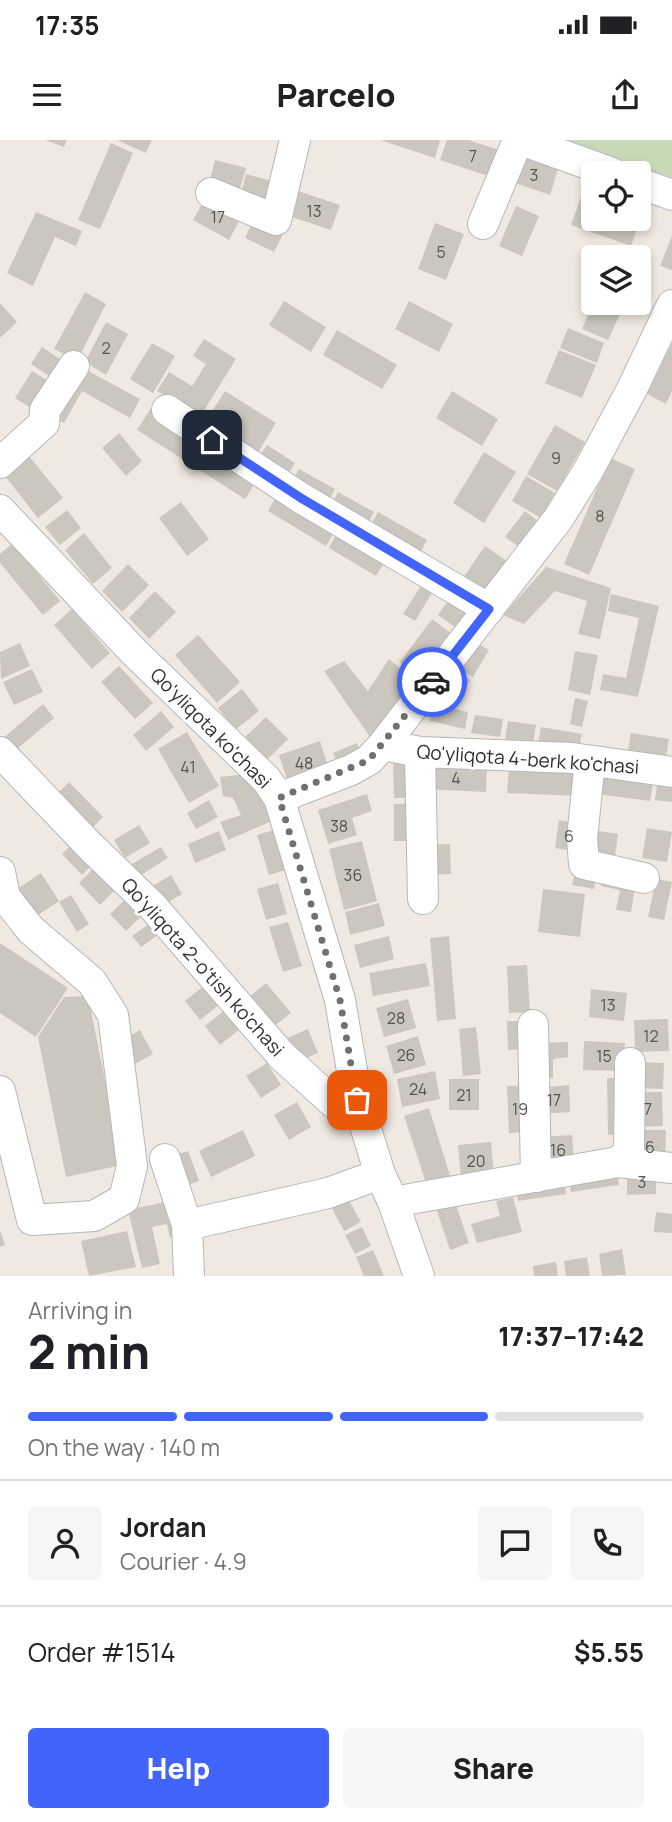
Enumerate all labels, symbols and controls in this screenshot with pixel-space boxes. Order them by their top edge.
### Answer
text: 17:35 [35,7,100,43]
text: Parcelo [276,73,396,117]
icon: menu [28,76,66,114]
icon: share [606,76,644,114]
house number: 7 [469,145,477,167]
map controls [581,161,651,315]
button: locate [581,161,651,231]
house number: 3 [530,164,538,186]
house number: 13 [306,200,322,222]
house number: 17 [211,206,225,228]
house number: 5 [436,241,446,263]
button: layers [581,245,651,315]
house number: 2 [101,337,111,359]
pin [182,410,242,470]
icon: home [193,421,231,459]
house number: 9 [551,447,561,469]
house number: 8 [595,505,605,527]
courier [397,647,467,717]
street label: Qo'yliqota ko'chasi [145,662,277,794]
icon: car [413,663,451,701]
street label: Qo'yliqota 4-berk ko'chasi [416,740,640,778]
house number: 48 [295,752,313,774]
house number: 41 [180,756,196,778]
house number: 4 [451,768,461,788]
house number: 38 [330,815,348,837]
house number: 6 [564,825,574,847]
house number: 36 [344,864,362,886]
street label: Qo'yliqota 2-o'tish ko'chasi [116,872,290,1062]
house number: 13 [600,994,616,1016]
house number: 28 [387,1007,405,1029]
house number: 12 [643,1025,659,1047]
house number: 26 [396,1044,416,1066]
house number: 15 [596,1045,612,1067]
pin [327,1070,387,1130]
house number: 24 [409,1078,427,1100]
icon: bag [338,1081,376,1119]
house number: 21 [456,1084,472,1106]
house number: 17 [547,1089,561,1111]
house number: 19 [512,1098,528,1120]
house number: 7 [644,1098,652,1120]
house number: 6 [645,1136,655,1158]
house number: 16 [550,1139,566,1161]
house number: 20 [467,1150,485,1172]
house number: 3 [638,1171,646,1193]
text: Arriving in [28,1294,133,1326]
text: 17:37–17:42 [498,1318,644,1354]
text: 2 min [28,1320,150,1383]
text: On the way · 140 m [28,1431,220,1463]
button: person [28,1506,102,1580]
button: chat [478,1506,552,1580]
button: phone [570,1506,644,1580]
text: Jordan [120,1509,206,1545]
text: Courier · 4.9 [120,1545,247,1577]
text: Order #1514 [28,1634,176,1670]
text: $5.55 [574,1634,644,1670]
button: Help [28,1728,329,1808]
button: Share [343,1728,644,1808]

